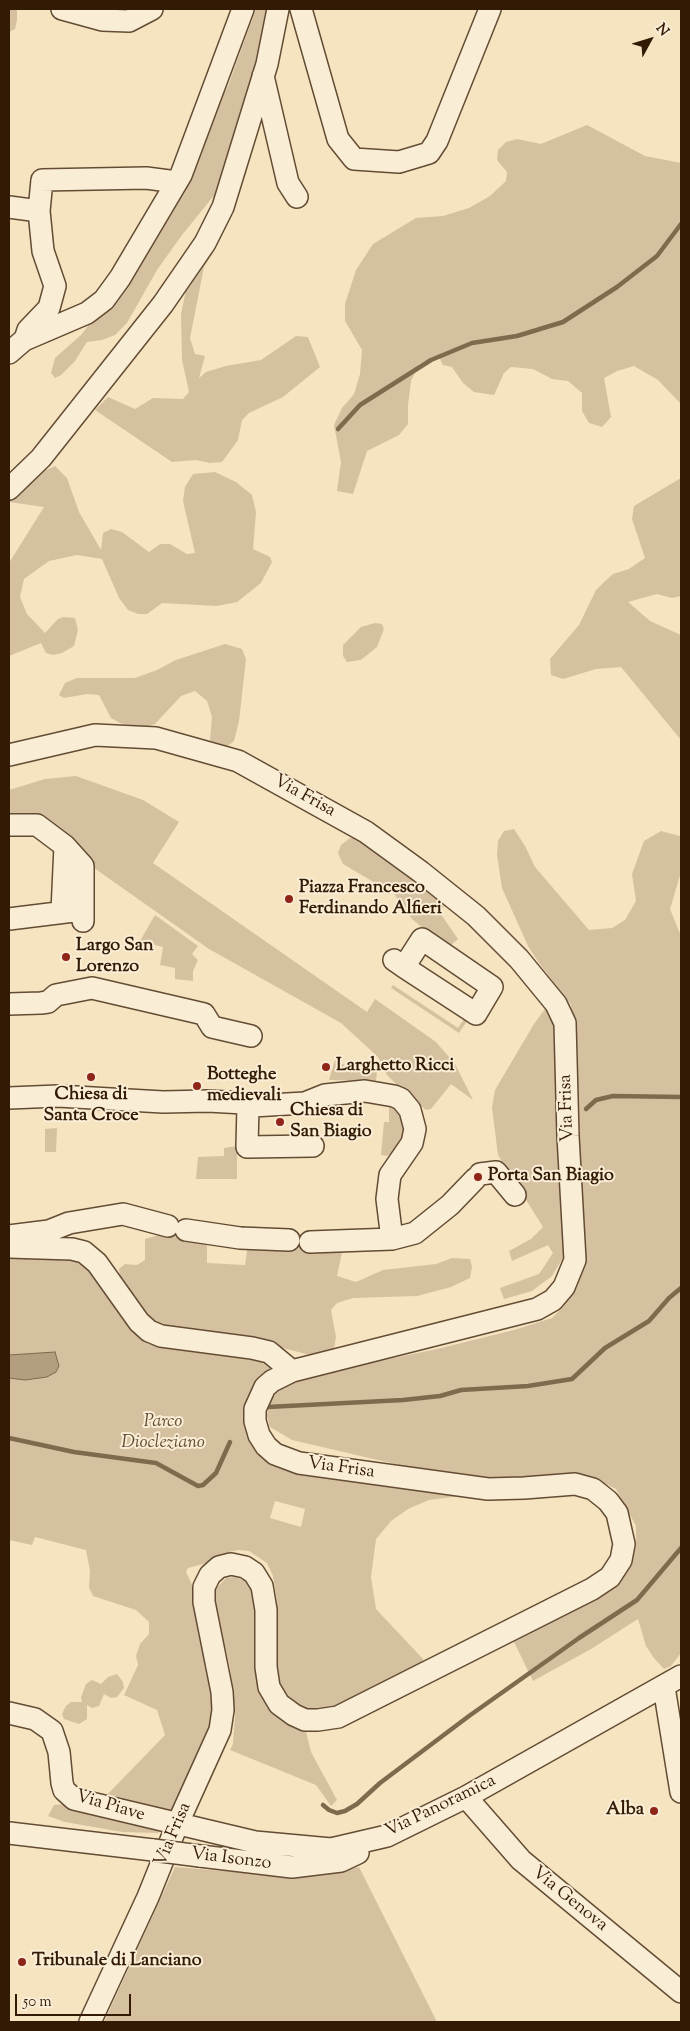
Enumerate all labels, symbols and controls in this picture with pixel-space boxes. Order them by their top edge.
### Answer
north arrow [625,15,675,65]
text: N [650,20,673,41]
street label: Via Frisa [269,771,339,823]
place label: Piazza Francesco Ferdinando Alfieri [299,878,442,921]
marker: Piazza Francesco Ferdinando Alfieri [283,893,295,905]
place label: Largo San Lorenzo [76,936,154,979]
marker: Largo San Lorenzo [60,951,72,963]
place label: Larghetto Ricci [336,1056,454,1078]
marker: Larghetto Ricci [320,1061,332,1073]
place label: Botteghe medievali [207,1065,281,1108]
marker: Chiesa di Santa Croce [85,1071,97,1083]
street label: Via Frisa [556,1074,580,1142]
marker: Botteghe medievali [191,1080,203,1092]
place label: Chiesa di Santa Croce [43,1085,139,1128]
place label: Chiesa di San Biagio [290,1101,372,1144]
marker: Chiesa di San Biagio [274,1116,286,1128]
place label: Porta San Biagio [488,1166,614,1188]
marker: Porta San Biagio [472,1171,484,1183]
park label: Parco Diocleziano [121,1412,205,1455]
street label: Via Frisa [306,1454,376,1484]
street label: Via Panoramica [382,1771,500,1843]
street label: Via Piave [73,1787,147,1827]
street label: Via Frisa [151,1800,197,1870]
place label: Alba [606,1800,644,1822]
marker: Alba [648,1805,660,1817]
street label: Via Isonzo [190,1844,272,1876]
street label: Via Genova [527,1863,611,1937]
place label: Tribunale di Lanciano [32,1951,202,1973]
marker: Tribunale di Lanciano [16,1956,28,1968]
scale bar [18,1984,134,2016]
text: 50 m [23,1992,52,2013]

